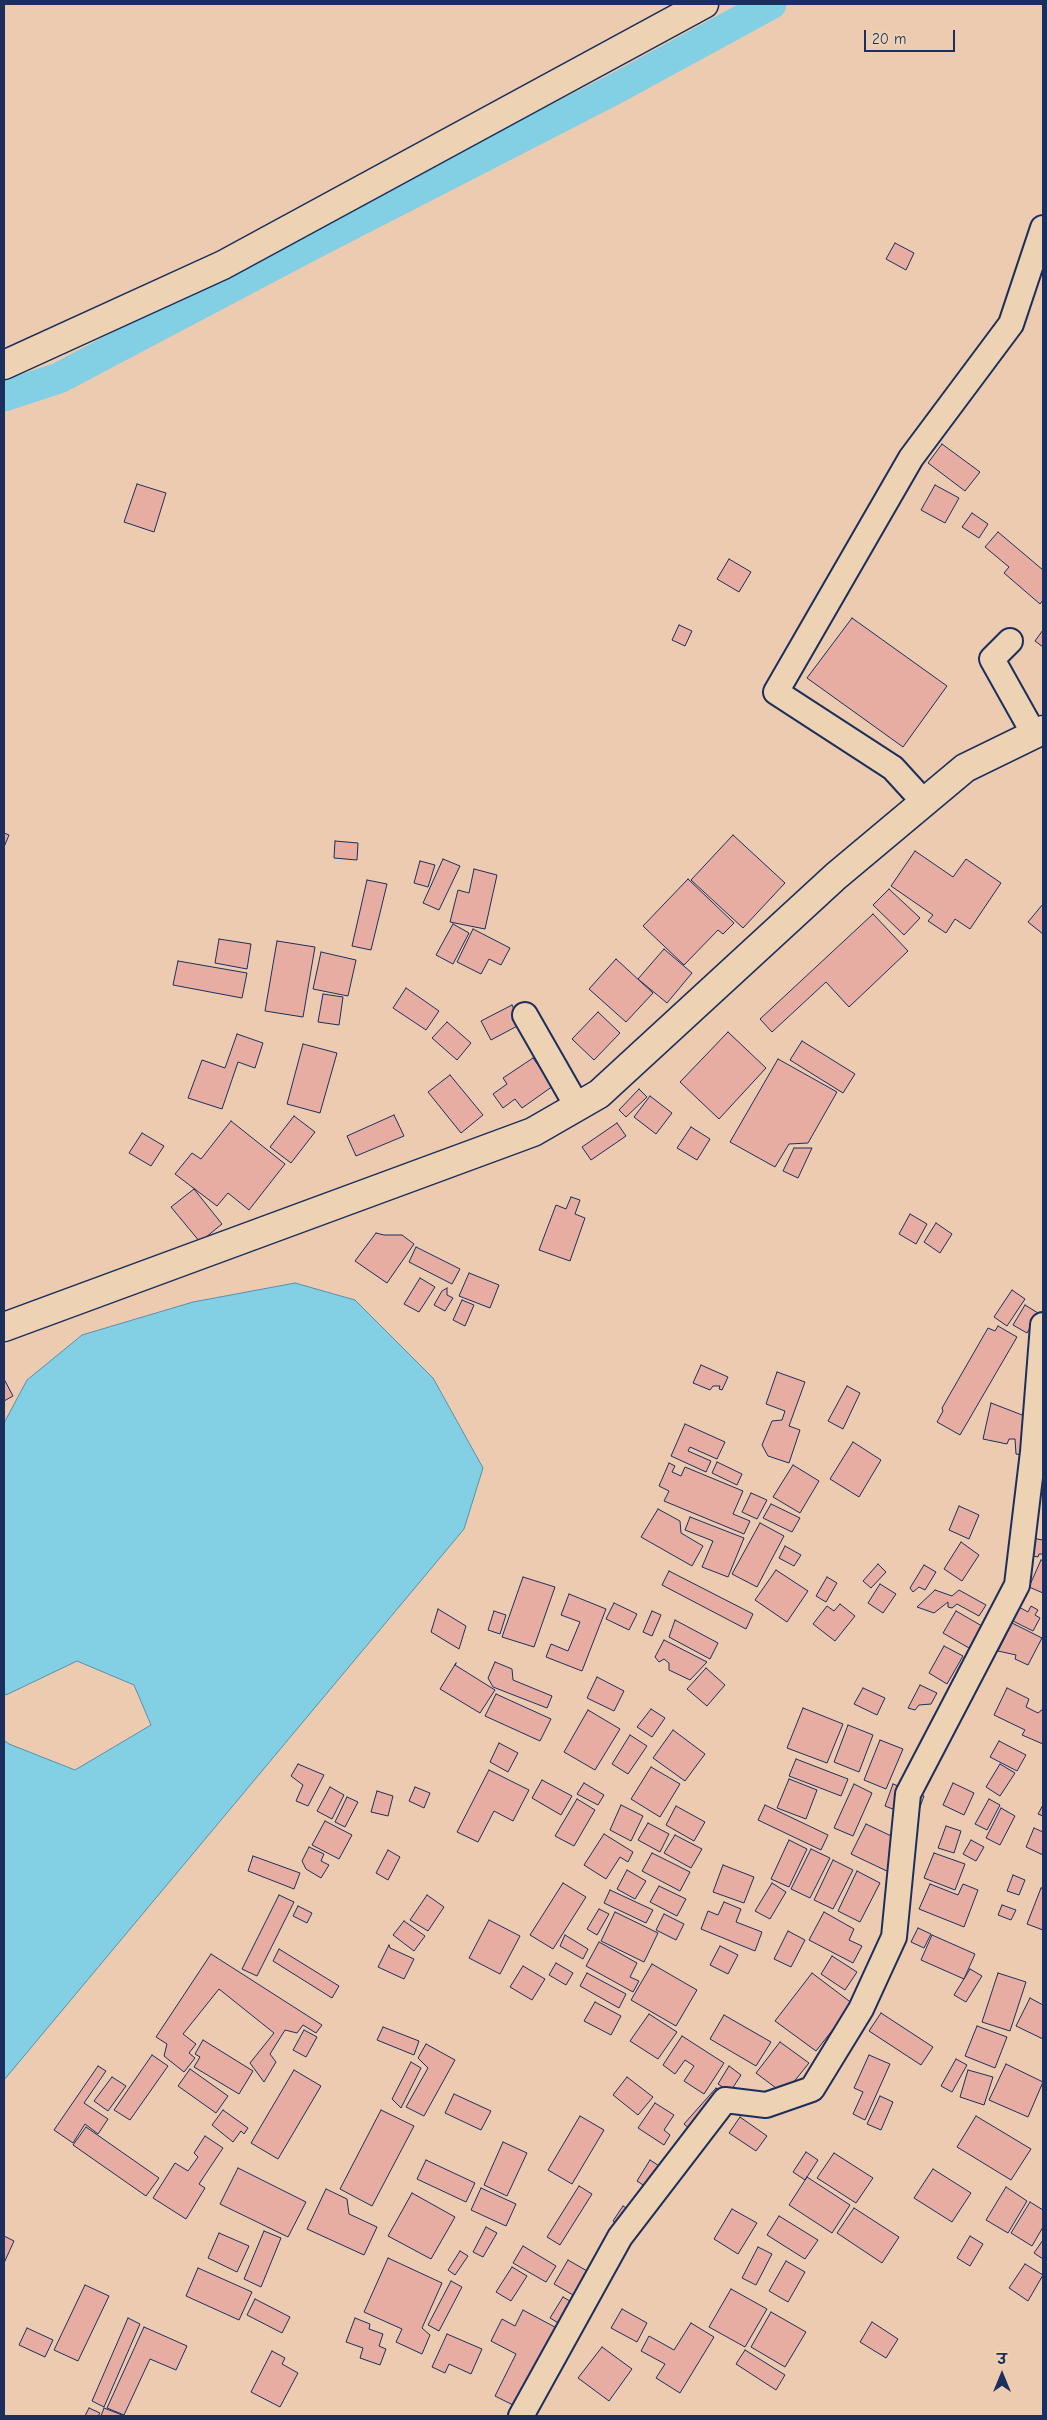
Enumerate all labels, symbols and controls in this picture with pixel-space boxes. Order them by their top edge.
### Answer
scale bar [867,20,958,52]
text: 20 m [872,30,906,48]
north arrow [977,2350,1027,2400]
text: उ [997,2351,1007,2368]

